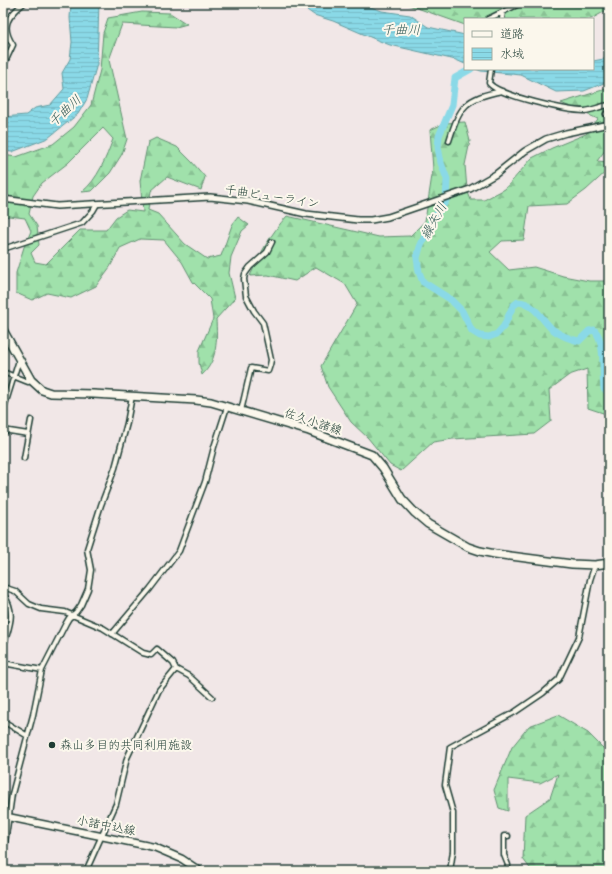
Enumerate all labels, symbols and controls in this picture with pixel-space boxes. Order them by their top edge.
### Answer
legend [464,18,594,70]
water label: 千曲川 [381,21,421,39]
text: 道路 [500,26,524,43]
text: 水域 [500,46,524,63]
water label: 千曲川 [45,91,85,131]
street label: 千曲ビューライン [223,181,321,213]
water label: 繰矢川 [417,200,451,242]
street label: 佐久小諸線 [282,405,344,439]
place label: 森山多目的共同利用施設 [60,737,192,754]
marker: 森山多目的共同利用施設 [47,740,57,750]
street label: 小諸中込線 [75,812,137,840]

